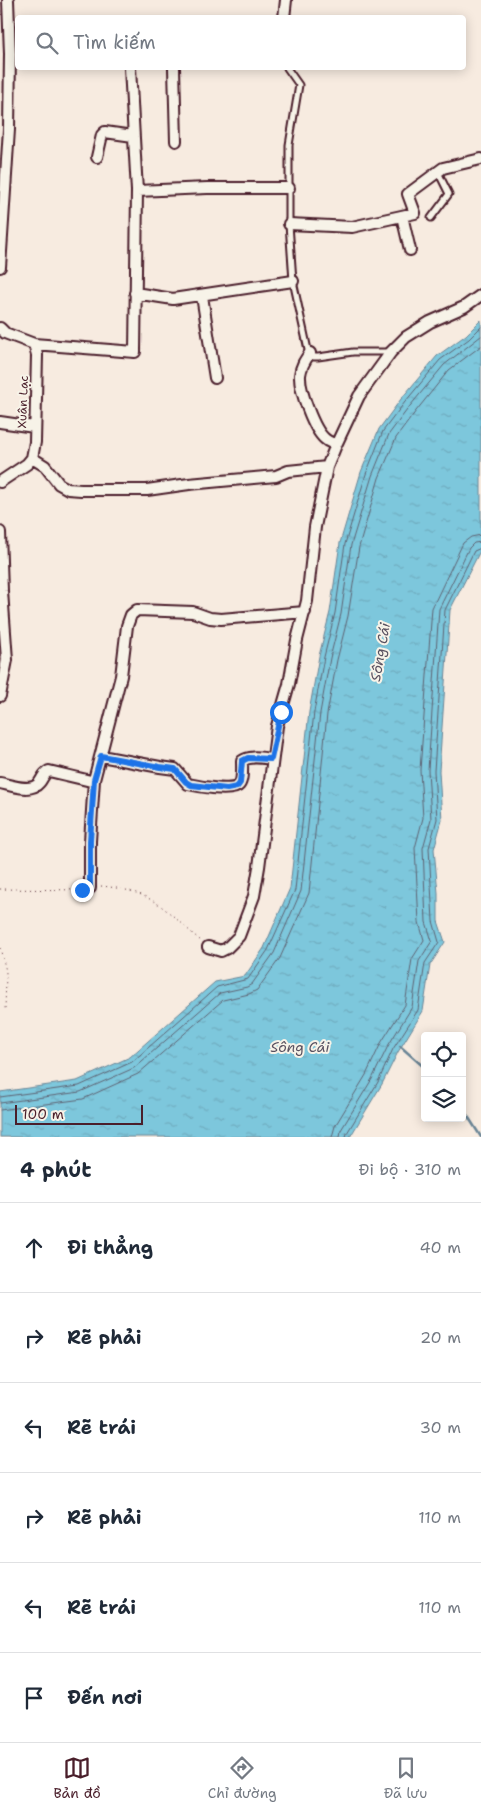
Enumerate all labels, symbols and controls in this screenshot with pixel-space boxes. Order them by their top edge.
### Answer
search box [15,15,466,70]
icon: search [33,29,61,57]
text: Tìm kiếm [73,30,156,55]
street label: Xuân Lạc [14,375,32,429]
water label: Sông Cái [366,620,394,683]
route start [270,701,293,724]
route end [71,879,94,902]
map controls [421,1032,466,1122]
button: locate [421,1032,466,1077]
water label: Sông Cái [270,1038,331,1056]
button: layers [421,1077,466,1122]
scale bar [15,1102,142,1125]
text: 100 m [22,1105,64,1123]
text: 4 phút [20,1156,92,1184]
text: Đi bộ · 310 m [359,1159,461,1180]
icon: ahead [20,1234,48,1262]
text: Đi thẳng [67,1235,153,1260]
text: 40 m [419,1237,461,1258]
icon: right [20,1324,48,1352]
text: Rẽ phải [67,1325,142,1350]
text: 20 m [420,1327,461,1348]
icon: left [20,1414,48,1442]
text: Rẽ trái [67,1415,136,1440]
text: 30 m [420,1417,461,1438]
icon: right [20,1504,48,1532]
text: Rẽ phải [67,1505,142,1530]
text: 110 m [418,1507,461,1528]
icon: left [20,1594,48,1622]
text: Rẽ trái [67,1595,136,1620]
text: 110 m [418,1597,461,1618]
icon: arrive [20,1684,48,1712]
text: Đến nơi [67,1685,142,1710]
tab: Bản đồ [54,1754,101,1802]
tab: Chỉ đường [208,1754,277,1802]
tab: Đã lưu [384,1754,427,1802]

